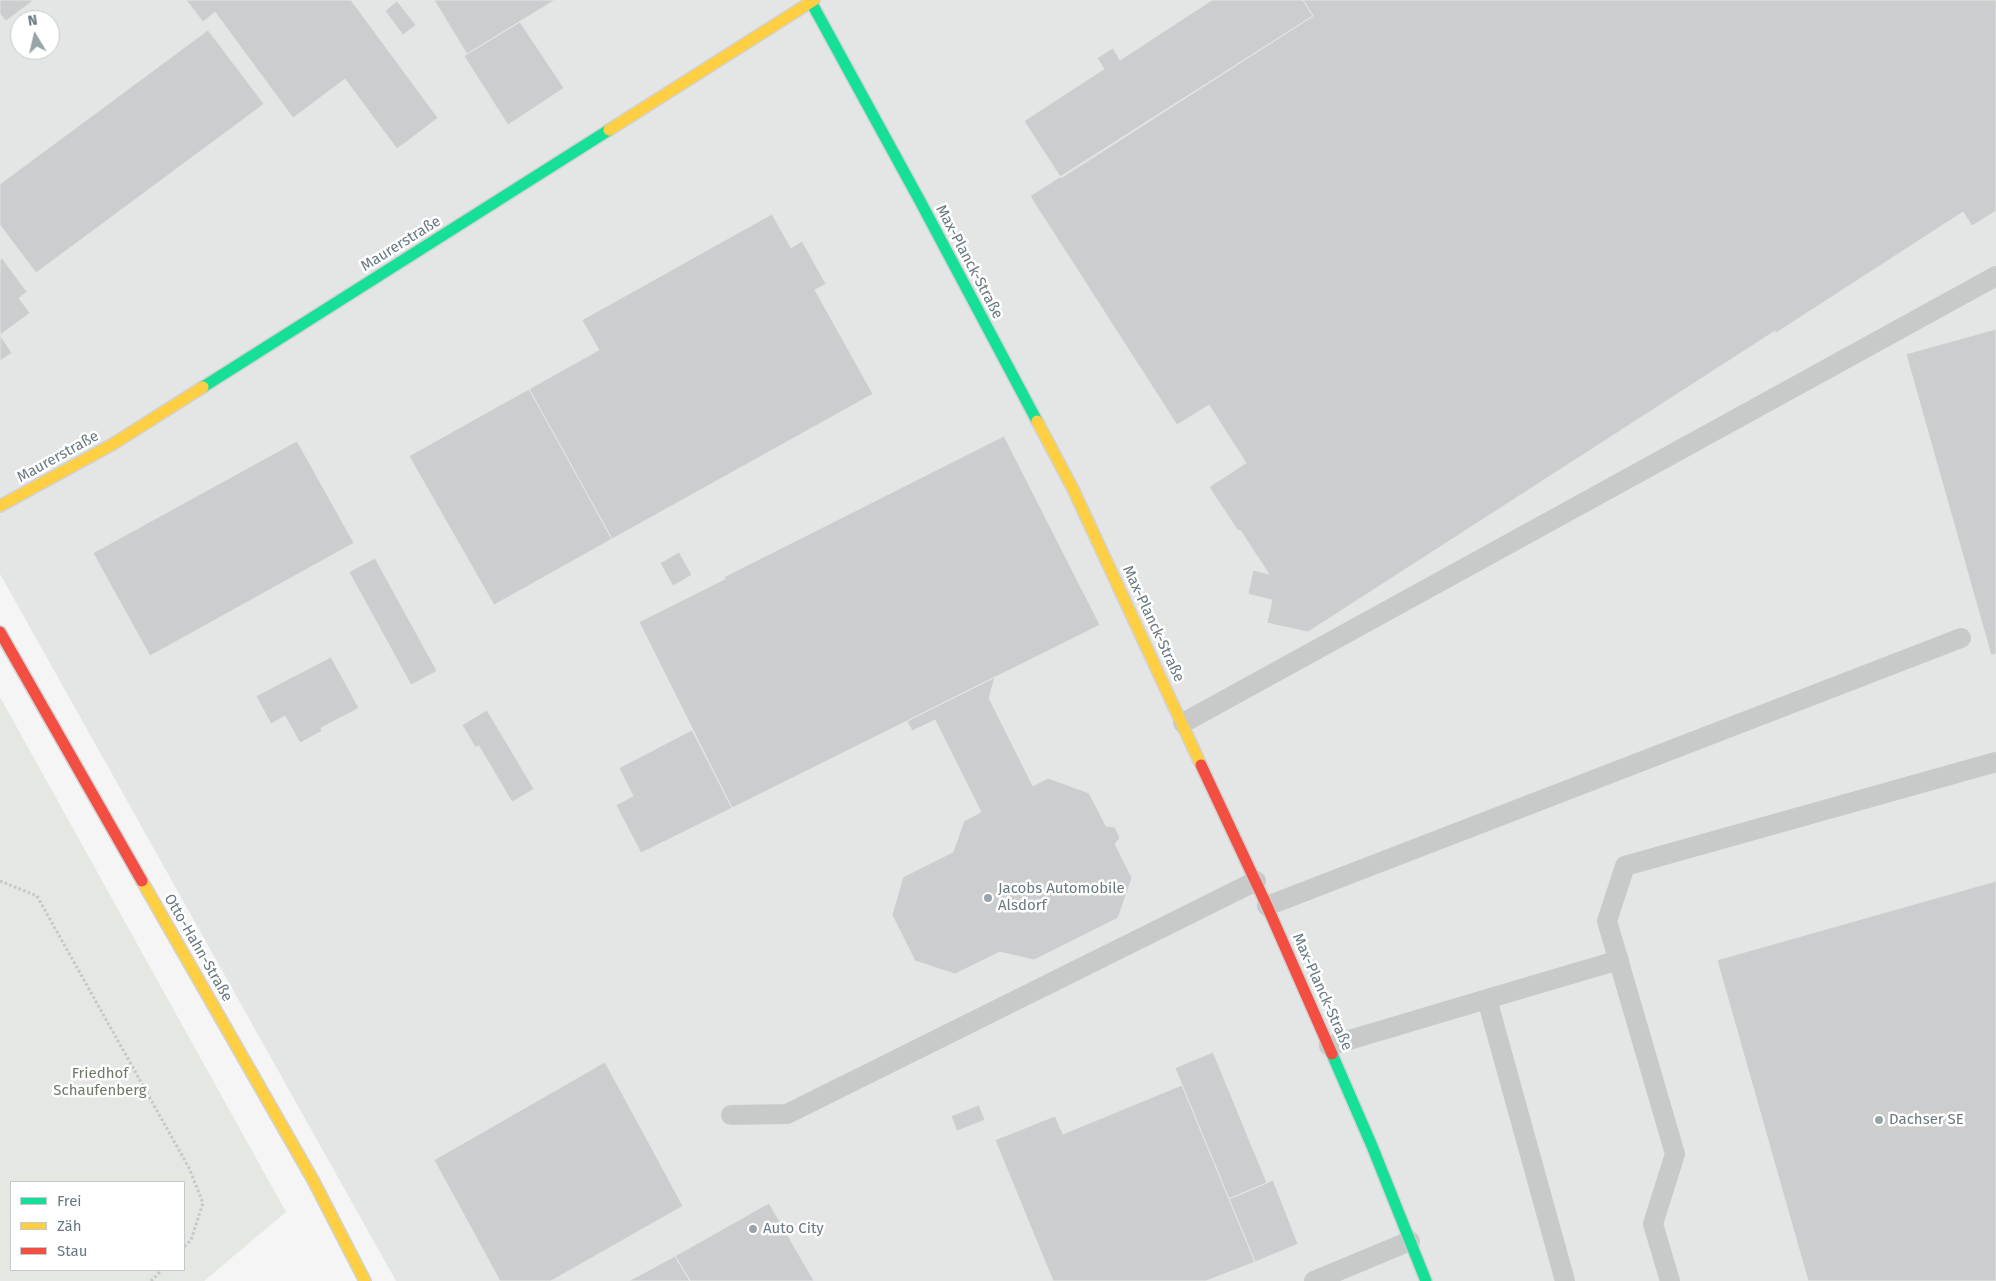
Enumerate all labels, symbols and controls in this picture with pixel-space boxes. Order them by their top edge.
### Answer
north arrow [10,10,60,60]
text: N [27,12,39,30]
street label: Max-Planck-Straße [931,202,1007,322]
street label: Maurerstraße [358,212,444,276]
street label: Maurerstraße [14,427,102,487]
street label: Max-Planck-Straße [1118,563,1188,685]
place label: Jacobs Automobile Alsdorf [998,880,1125,915]
street label: Otto-Hahn-Straße [160,891,236,1005]
marker: Jacobs Automobile Alsdorf [982,892,994,904]
street label: Max-Planck-Straße [1288,931,1356,1053]
park label: Friedhof Schaufenberg [53,1065,147,1100]
place label: Dachser SE [1889,1111,1964,1129]
marker: Dachser SE [1873,1114,1885,1126]
legend [10,1181,185,1271]
text: Frei [57,1192,82,1210]
text: Zäh [57,1217,82,1235]
place label: Auto City [763,1220,824,1238]
marker: Auto City [747,1223,759,1235]
text: Stau [57,1242,87,1260]

